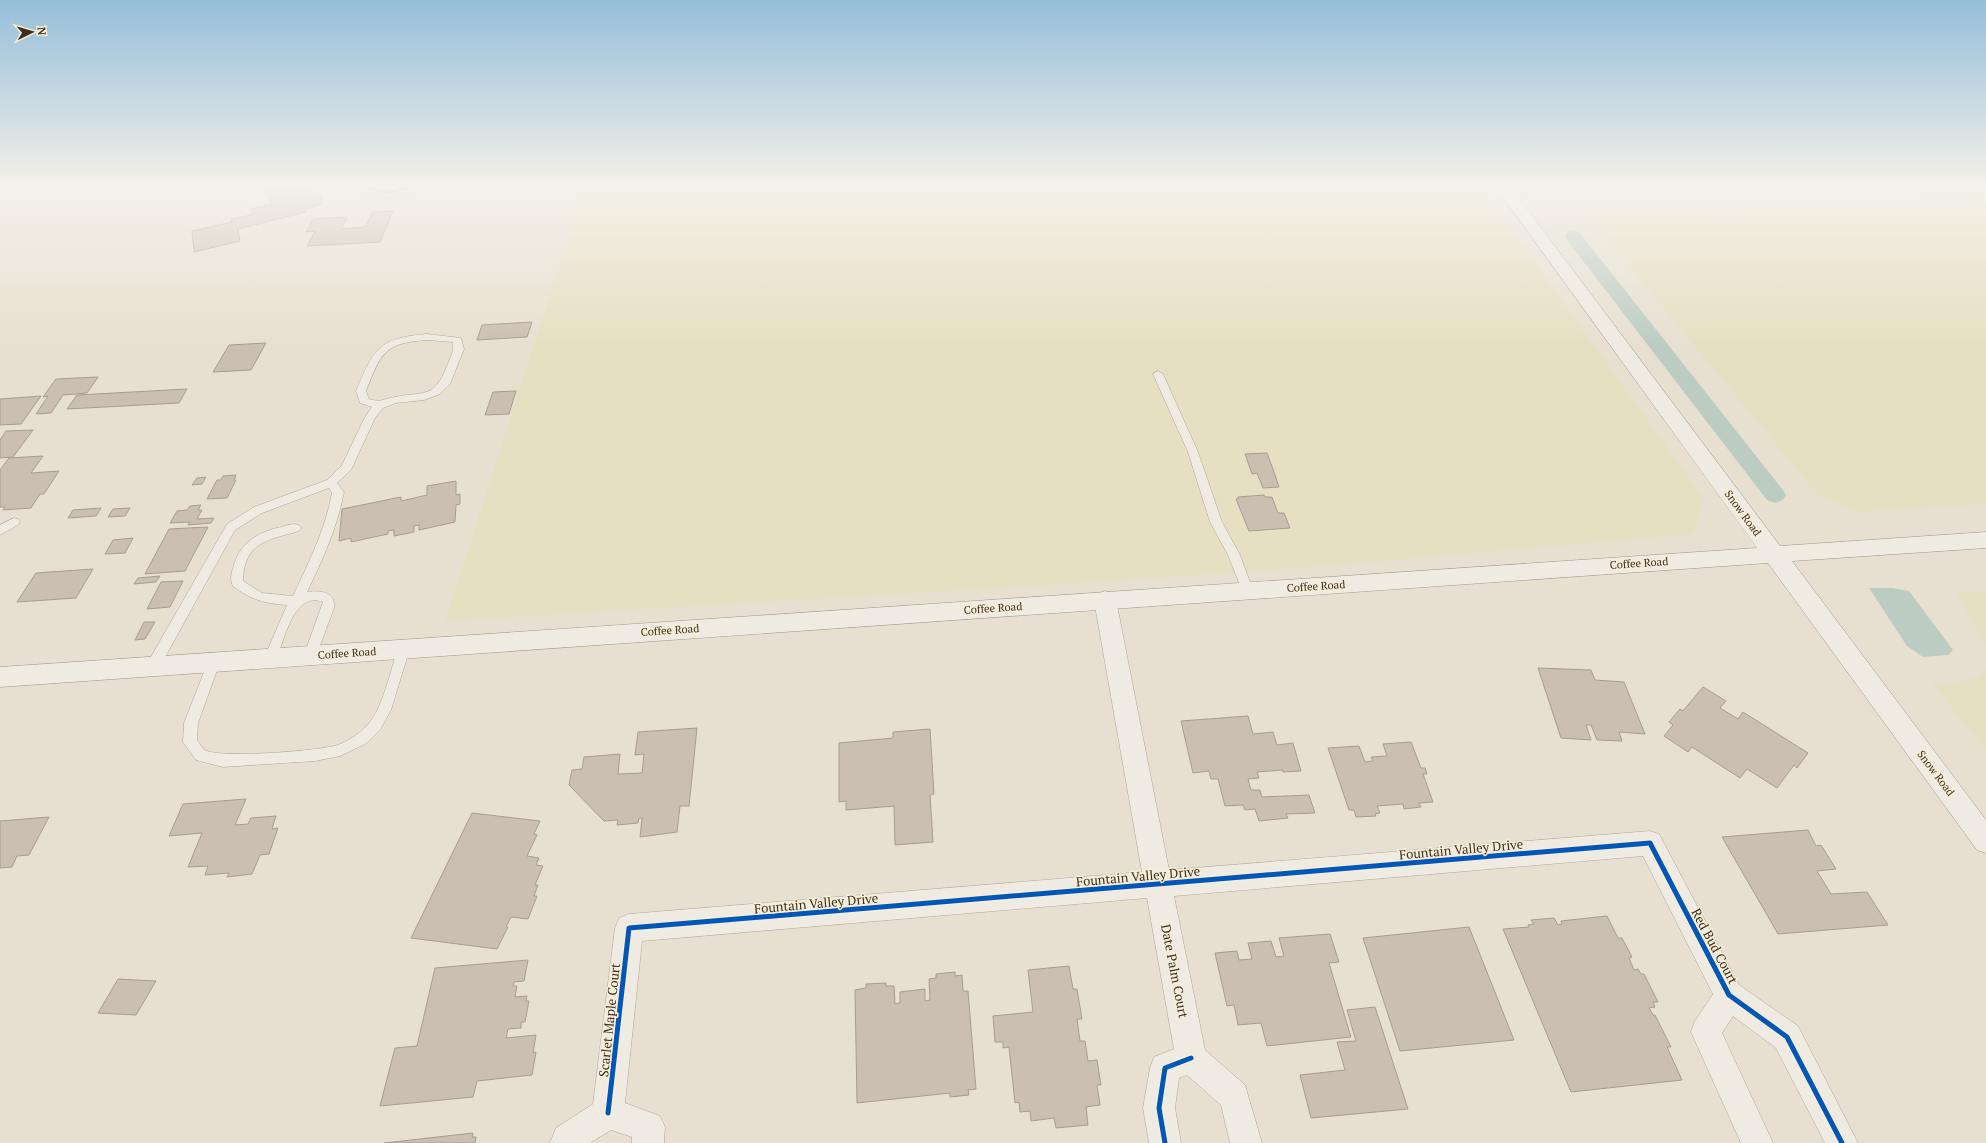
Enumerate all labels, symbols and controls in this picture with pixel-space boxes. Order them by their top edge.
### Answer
north arrow [12,12,52,52]
text: N [35,26,49,37]
street label: Snow Road [1722,487,1764,539]
street label: Coffee Road [1609,554,1669,572]
street label: Coffee Road [1286,577,1346,595]
street label: Coffee Road [963,599,1023,617]
street label: Coffee Road [640,621,700,639]
street label: Coffee Road [317,644,377,662]
street label: Snow Road [1914,747,1958,799]
street label: Fountain Valley Drive [1398,835,1524,863]
street label: Fountain Valley Drive [1075,862,1201,890]
street label: Fountain Valley Drive [753,889,879,917]
street label: Red Bud Court [1687,905,1743,987]
street label: Date Palm Court [1157,922,1193,1020]
street label: Scarlet Maple Court [594,962,624,1078]

